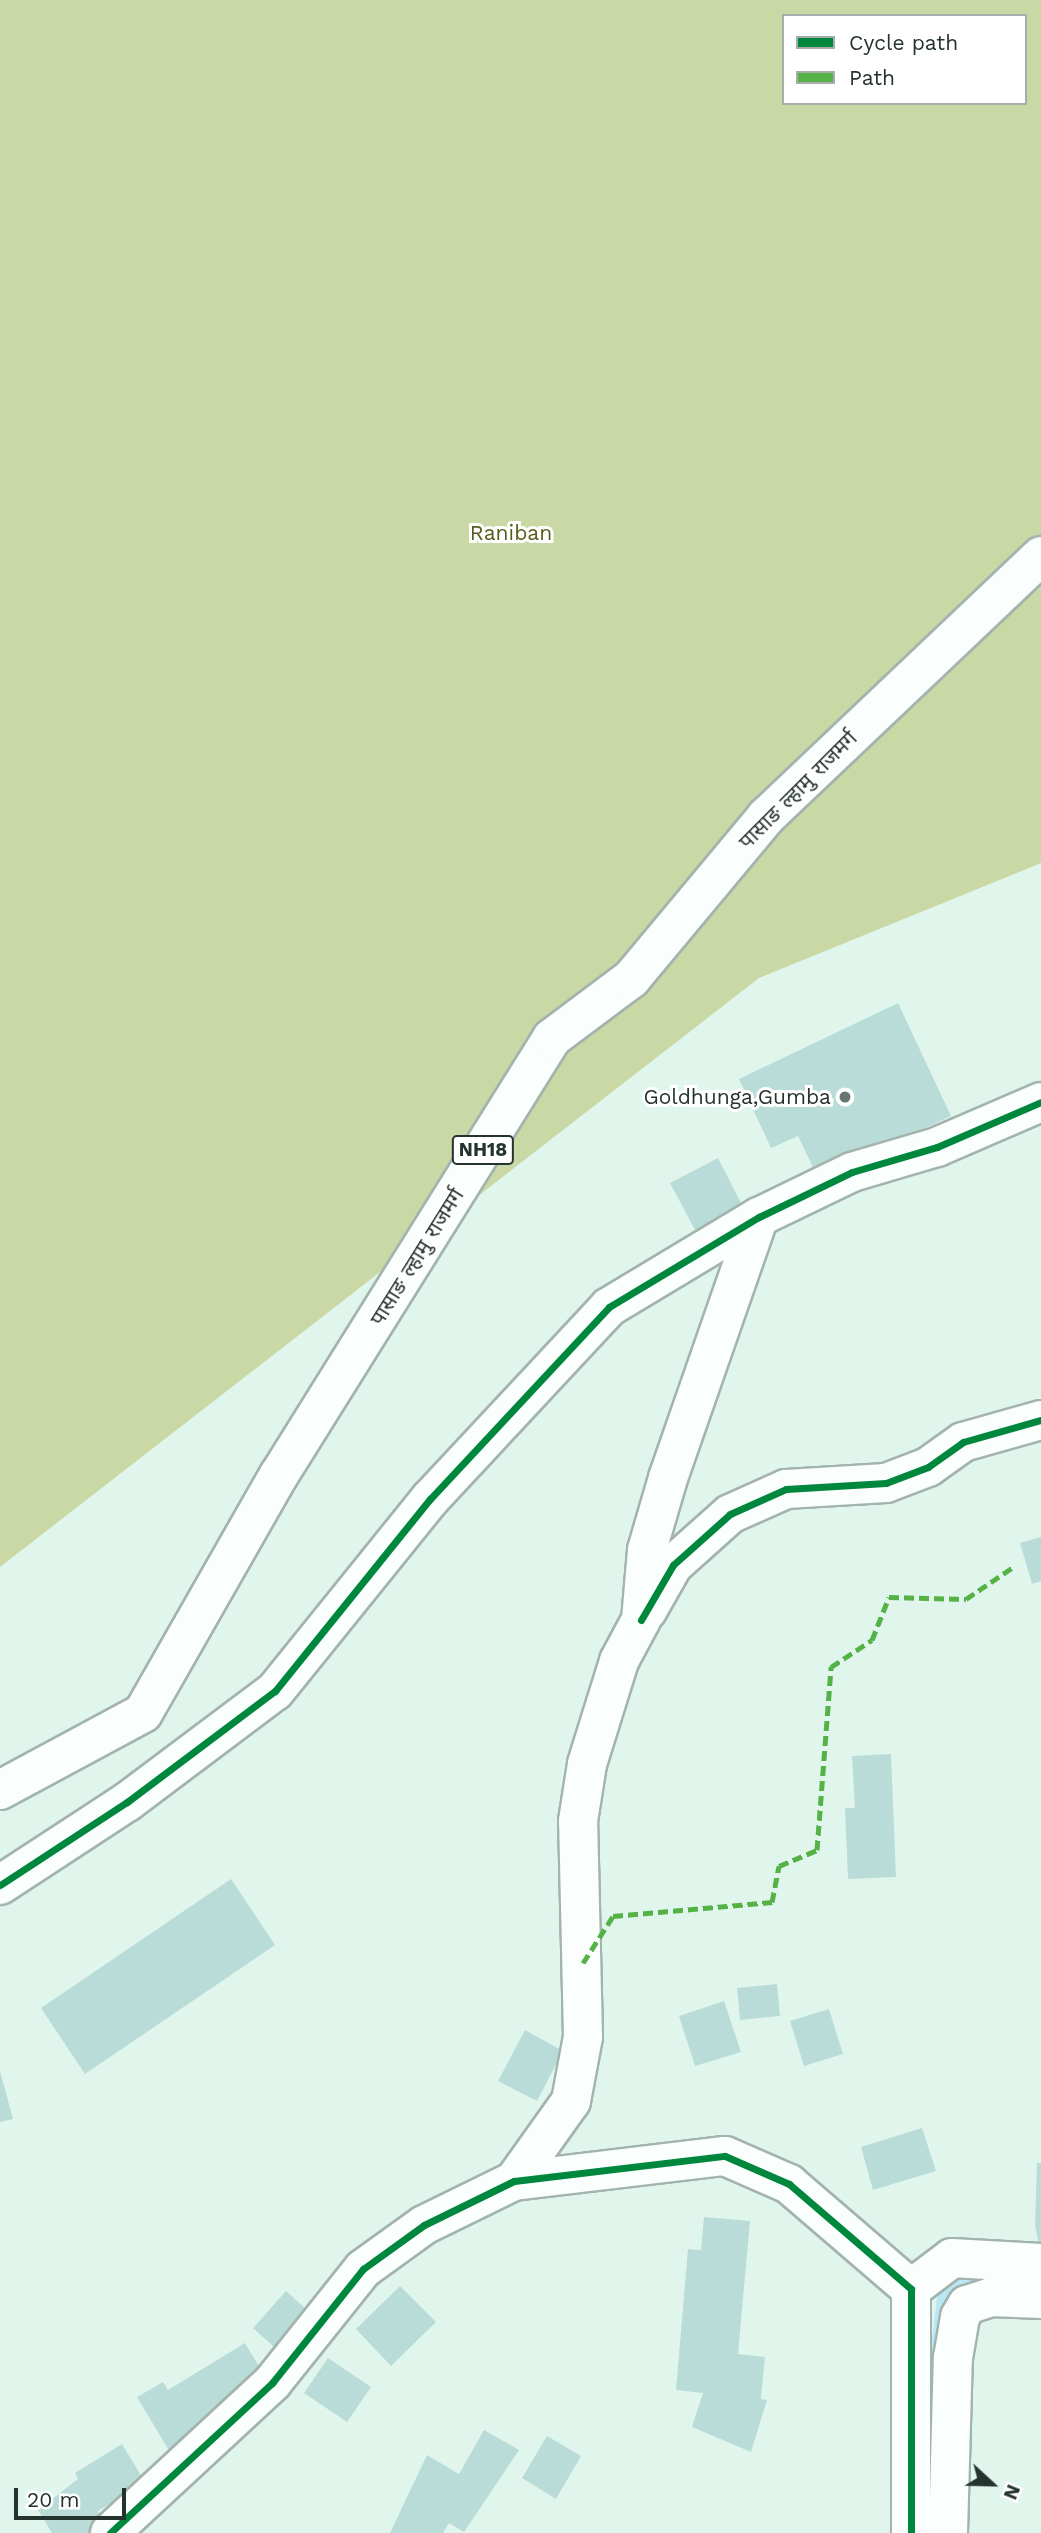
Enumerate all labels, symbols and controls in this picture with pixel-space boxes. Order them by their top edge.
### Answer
legend [782,14,1027,105]
text: Cycle path [849,30,958,55]
text: Path [849,65,895,90]
park label: Raniban [470,520,552,546]
street label: पासाङ ल्हामु राजमर्ग [734,726,862,854]
place label: Goldhunga,Gumba [643,1084,831,1110]
marker: Goldhunga,Gumba [837,1089,853,1105]
road number: NH18 [452,1134,514,1166]
street label: पासाङ ल्हामु राजमर्ग [365,1184,469,1330]
north arrow [957,2449,1027,2519]
scale bar [18,2474,130,2518]
text: N [999,2481,1025,2503]
text: 20 m [27,2487,79,2512]

